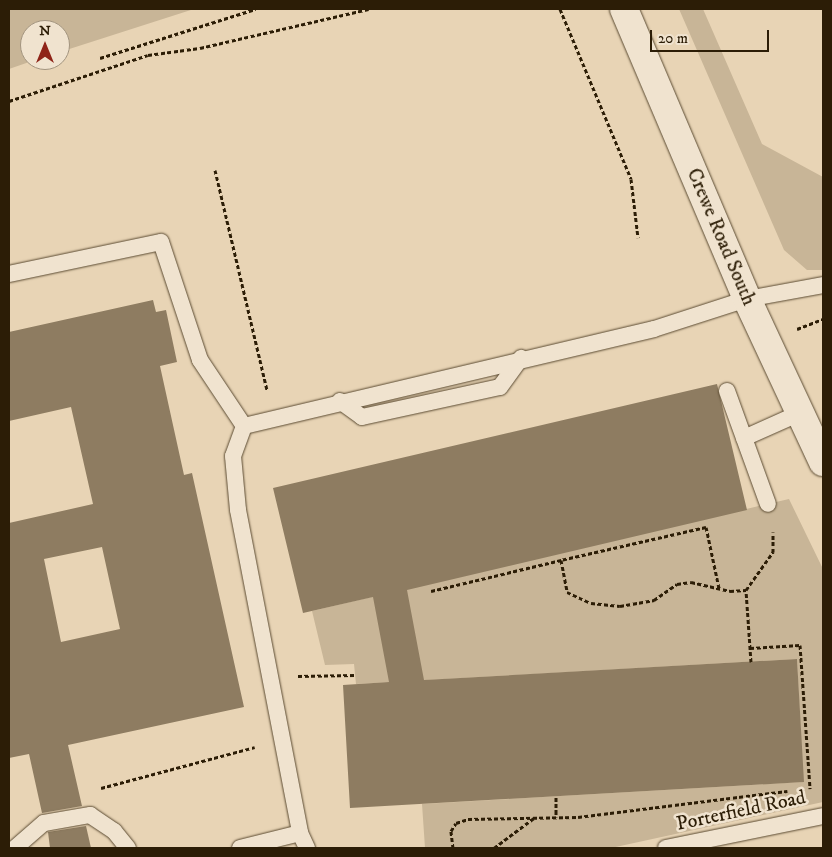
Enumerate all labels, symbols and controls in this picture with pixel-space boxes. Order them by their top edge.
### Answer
north arrow [20,20,70,70]
scale bar [652,20,771,52]
text: N [39,22,51,40]
text: 20 m [658,29,688,48]
street label: Crewe Road South [681,165,761,309]
street label: Porterfield Road [674,786,808,836]

